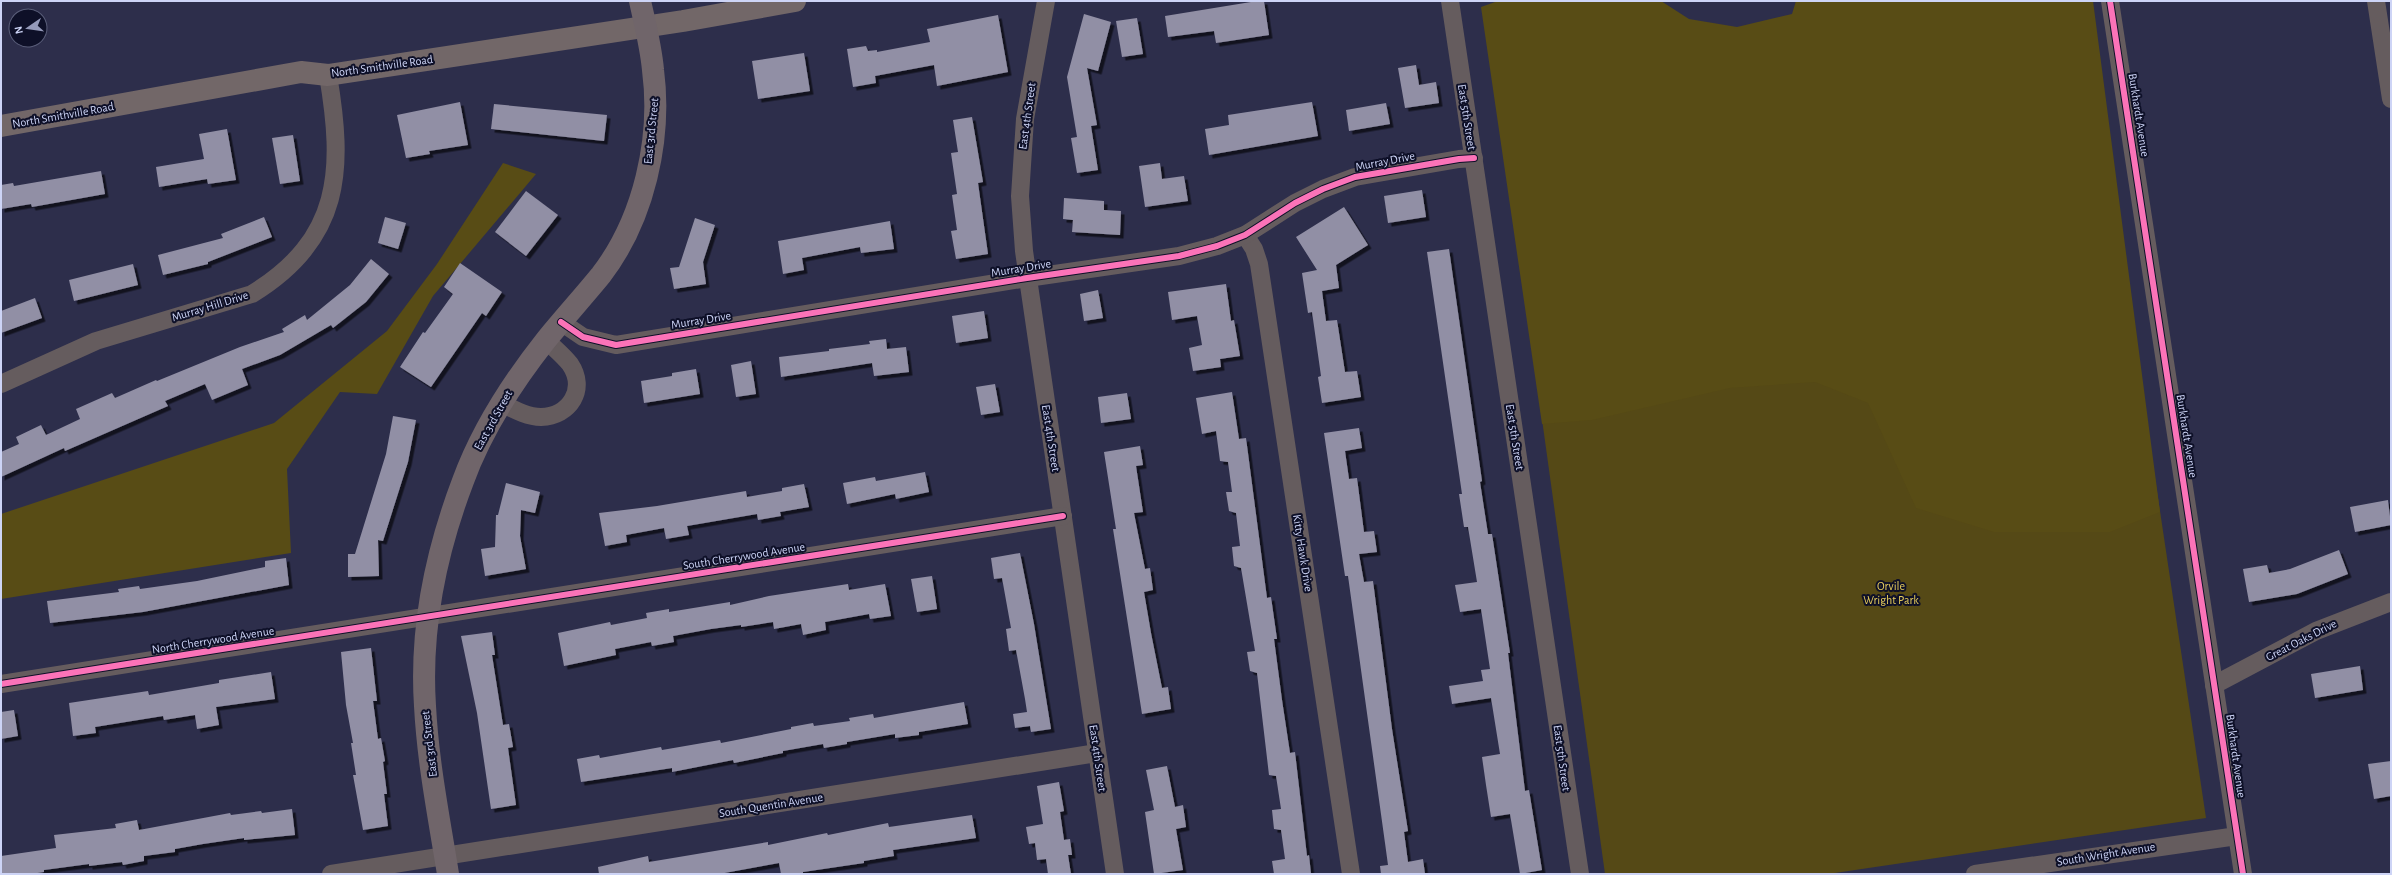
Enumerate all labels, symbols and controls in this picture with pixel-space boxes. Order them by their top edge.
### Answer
north arrow [8,8,48,48]
text: N [13,25,25,35]
street label: North Smithville Road [330,53,434,79]
street label: Burkhardt Avenue [2126,72,2152,158]
street label: East 4th Street [1016,82,1038,150]
street label: East 5th Street [1456,83,1478,151]
street label: East 3rd Street [642,97,660,165]
street label: North Smithville Road [11,100,115,130]
street label: Murray Drive [1354,149,1416,174]
street label: Murray Drive [990,257,1052,280]
street label: Murray Hill Drive [170,289,250,324]
street label: Murray Drive [670,309,732,332]
street label: East 3rd Street [472,388,514,452]
street label: Burkhardt Avenue [2174,393,2200,479]
street label: East 5th Street [1504,403,1526,471]
street label: East 4th Street [1040,404,1062,472]
street label: Kitty Hawk Drive [1290,513,1315,593]
street label: South Cherrywood Avenue [682,540,806,573]
park label: Orvile Wright Park [1863,580,1919,606]
street label: Great Oaks Drive [2264,617,2338,663]
street label: North Cherrywood Avenue [151,624,275,657]
street label: East 3rd Street [419,710,439,778]
street label: Burkhardt Avenue [2224,713,2248,799]
street label: East 4th Street [1087,724,1109,792]
street label: East 5th Street [1551,724,1573,792]
street label: South Quentin Avenue [718,791,824,820]
street label: South Wright Avenue [2056,840,2156,868]

